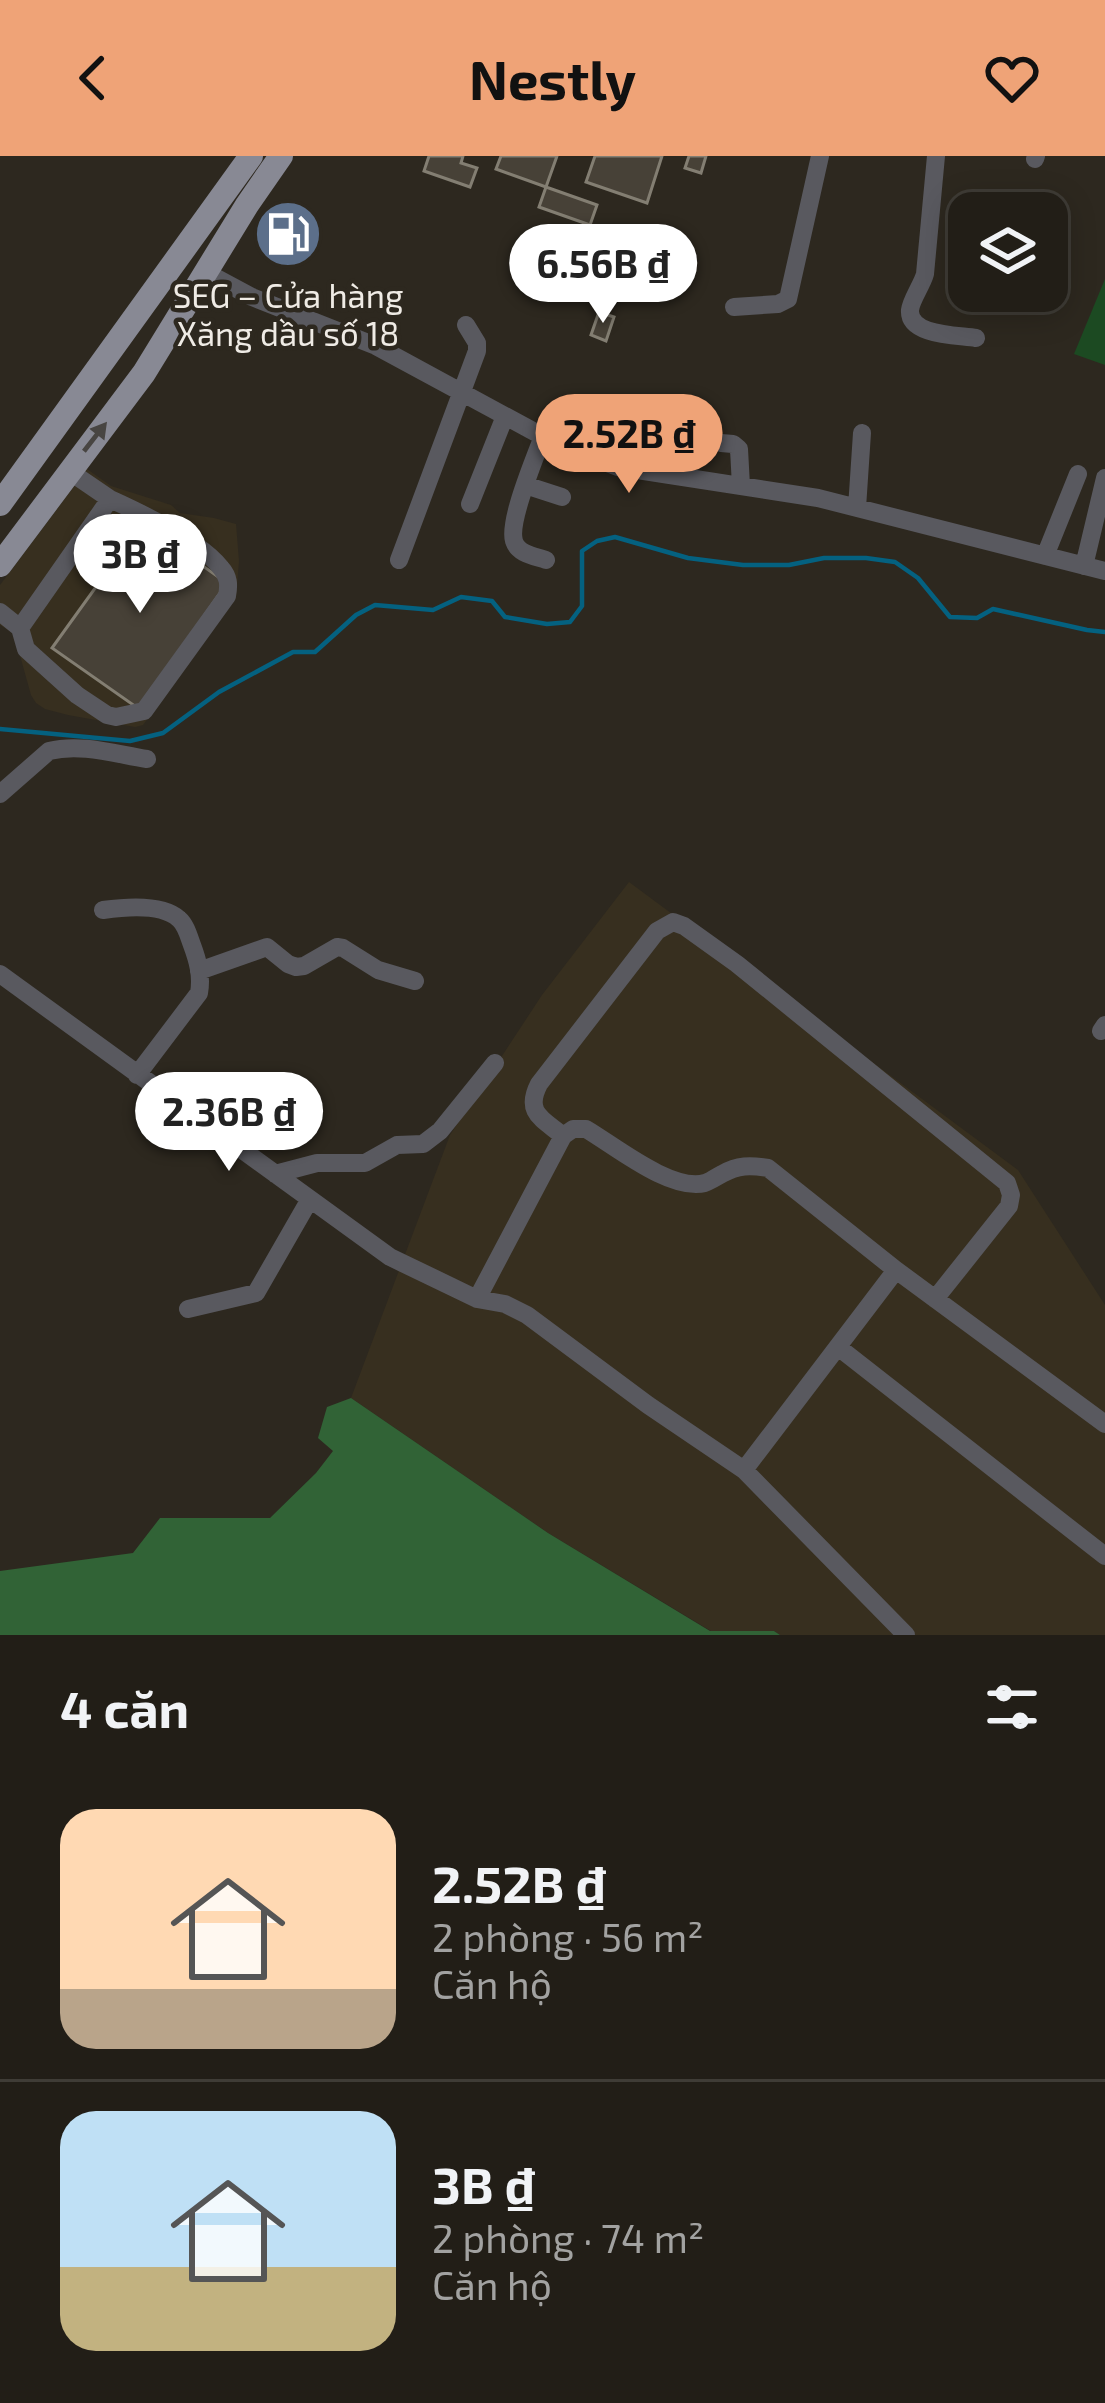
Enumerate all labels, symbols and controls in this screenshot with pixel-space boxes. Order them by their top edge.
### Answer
icon: back [60,45,126,111]
icon: heart [979,45,1045,111]
text: Nestly [469,46,636,111]
map controls [948,192,1068,312]
button: layers [948,192,1068,312]
fuel station icon: SEG – Cửa hàng Xăng dầu số 18 [253,199,323,269]
pin: 6.56B ₫ [492,224,714,326]
text: 6.56B ₫ [536,239,670,286]
place label: SEG – Cửa hàng Xăng dầu số 18 [173,275,403,353]
pin: 2.52B ₫ [518,394,740,496]
text: 2.52B ₫ [563,409,695,456]
one-way arrow [82,421,107,453]
pin: 3B ₫ [69,514,211,616]
text: 3B ₫ [101,529,179,576]
pin: 2.36B ₫ [118,1072,340,1174]
text: 2.36B ₫ [162,1087,296,1134]
icon: filters [979,1674,1045,1740]
text: 4 căn [60,1677,189,1738]
text: 2.52B ₫ [432,1852,606,1913]
icon: home [156,1857,300,2001]
text: 2 phòng · 56 m² [432,1913,703,1960]
text: Căn hộ [432,1960,552,2007]
text: 3B ₫ [432,2153,535,2214]
icon: home [156,2159,300,2303]
text: 2 phòng · 74 m² [432,2214,704,2261]
text: Căn hộ [432,2261,552,2308]

